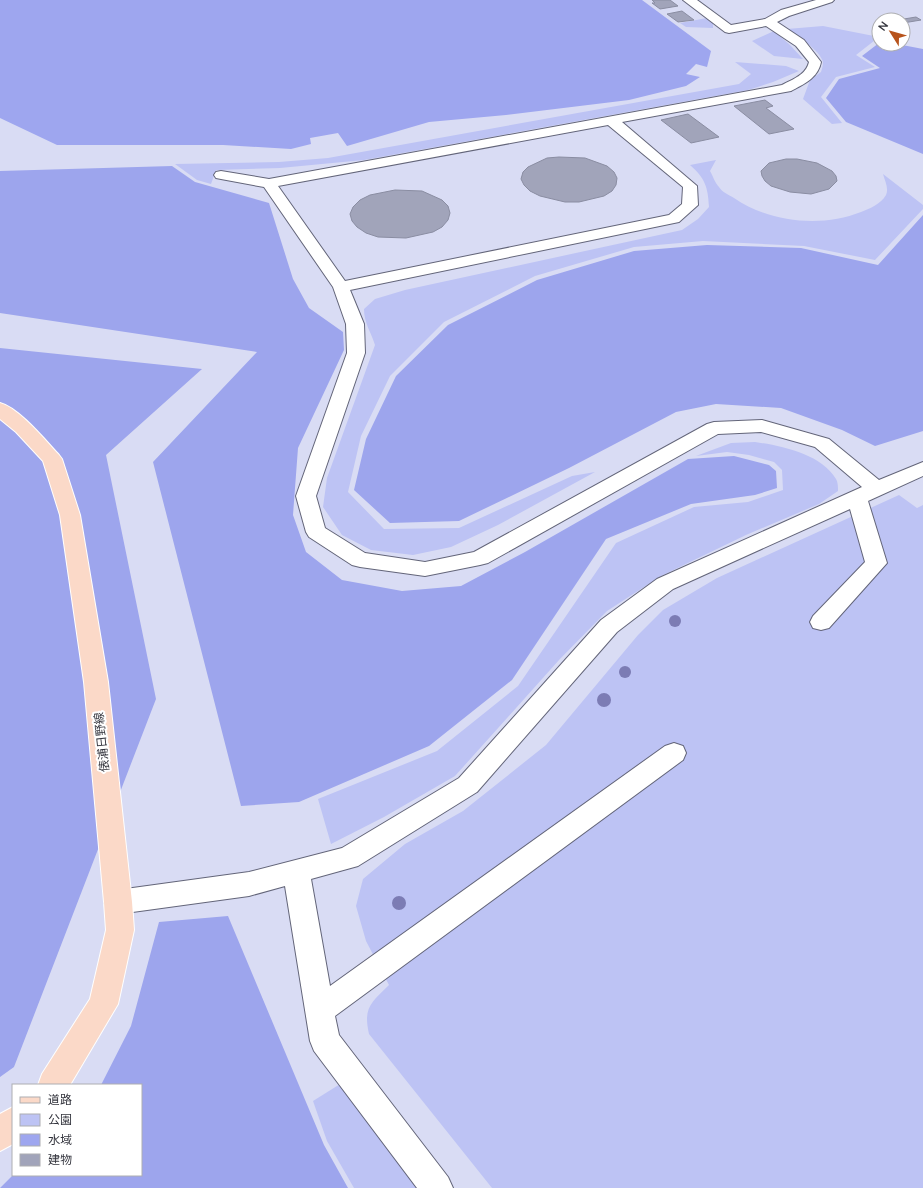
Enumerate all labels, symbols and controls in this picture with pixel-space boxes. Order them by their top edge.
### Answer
north arrow [871,12,911,52]
text: N [875,18,891,34]
street label: 俵浦日野線 [91,711,112,773]
legend [12,1084,142,1176]
text: 道路 [48,1092,72,1107]
text: 公園 [48,1112,72,1127]
text: 水域 [48,1132,72,1147]
text: 建物 [48,1152,72,1167]

